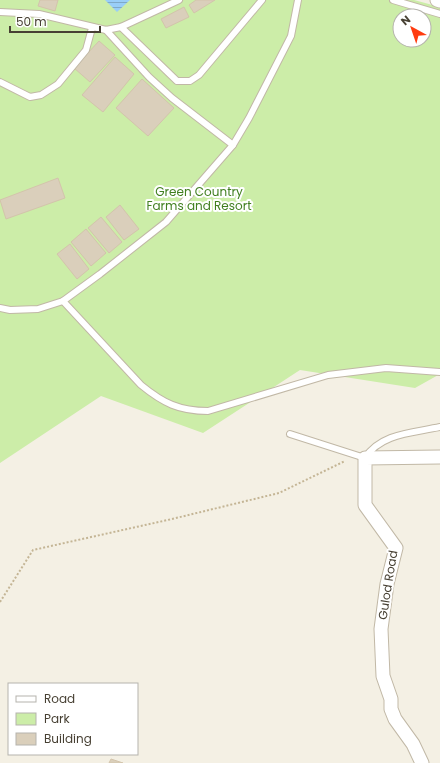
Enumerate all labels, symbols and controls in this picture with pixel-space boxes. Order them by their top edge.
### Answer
scale bar [10,8,100,34]
north arrow [392,8,432,48]
text: N [397,12,414,29]
text: 50 m [16,13,47,30]
park label: Green Country Farms and Resort [146,183,252,214]
street label: Gulod Road [374,549,401,621]
legend [8,683,138,755]
text: Road [44,690,75,707]
text: Park [44,710,71,727]
text: Building [44,730,92,747]

